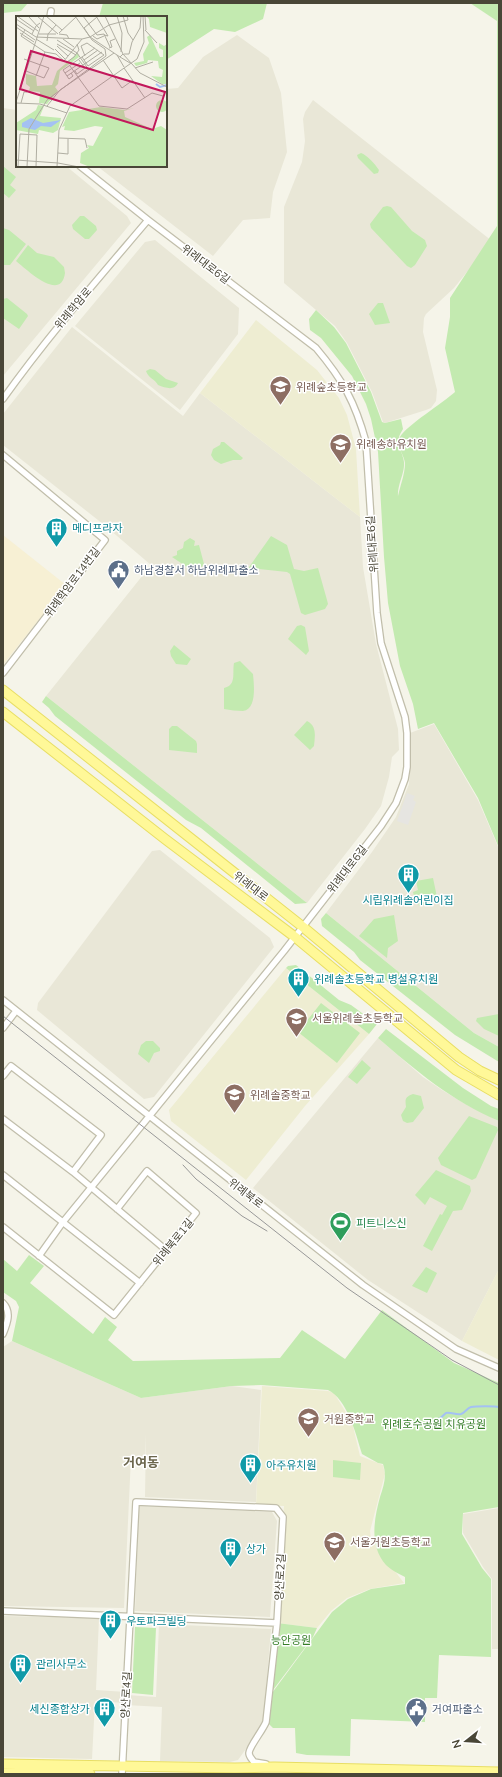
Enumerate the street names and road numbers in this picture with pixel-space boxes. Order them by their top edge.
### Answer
street label: 위례대로6길 [179,241,233,287]
street label: 위례학암로 [51,284,95,332]
street label: 위례대로6길 [363,515,381,573]
street label: 위례학암로14번길 [41,544,103,620]
street label: 위례대로6길 [324,842,370,896]
street label: 위례대로 [231,868,271,904]
street label: 위례북로 [226,1175,266,1211]
street label: 위례북로1길 [150,1215,196,1269]
street label: 양산로2길 [272,1553,288,1601]
street label: 양산로4길 [118,1671,134,1719]

